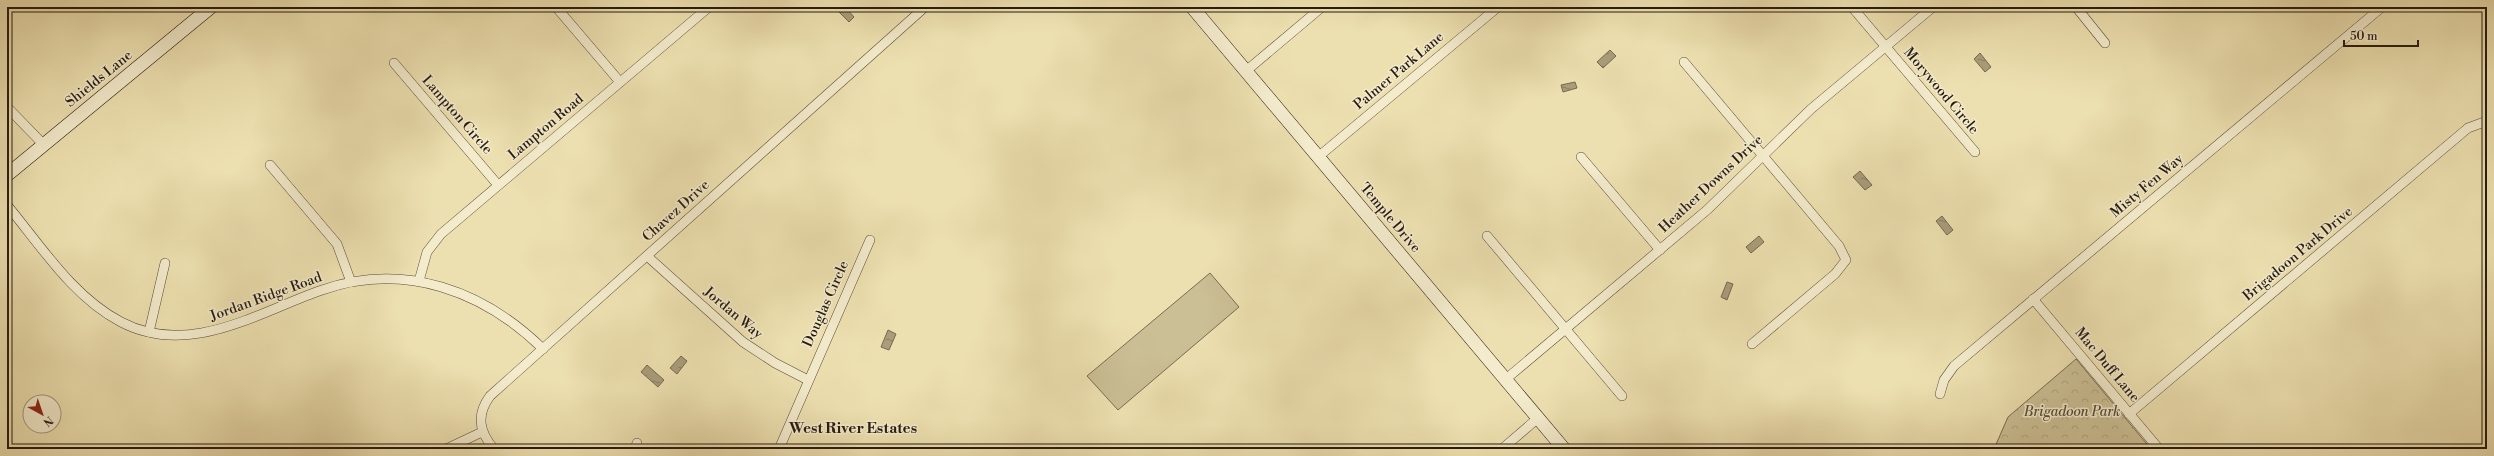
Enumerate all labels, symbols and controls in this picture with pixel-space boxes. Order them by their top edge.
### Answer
scale bar [2344,22,2418,48]
street label: Palmer Park Lane [1350,28,1448,114]
text: 50 m [2350,29,2378,44]
street label: Morywood Circle [1899,44,1983,138]
street label: Shields Lane [62,47,136,111]
street label: Lampton Circle [418,72,496,158]
street label: Lampton Road [505,90,587,164]
street label: Heather Downs Drive [1655,131,1767,237]
street label: Misty Fen Way [2107,150,2187,222]
street label: Chavez Drive [639,176,713,246]
street label: Temple Drive [1356,179,1424,257]
street label: Brigadoon Park Drive [2239,203,2357,306]
street label: Douglas Circle [799,258,853,350]
street label: Jordan Ridge Road [207,268,324,326]
street label: Jordan Way [699,282,766,343]
street label: Mac Duff Lane [2071,324,2143,406]
north arrow [22,394,62,434]
park label: Brigadoon Park [2023,403,2120,421]
text: N [40,413,56,429]
district label: West River Estates [788,419,917,438]

